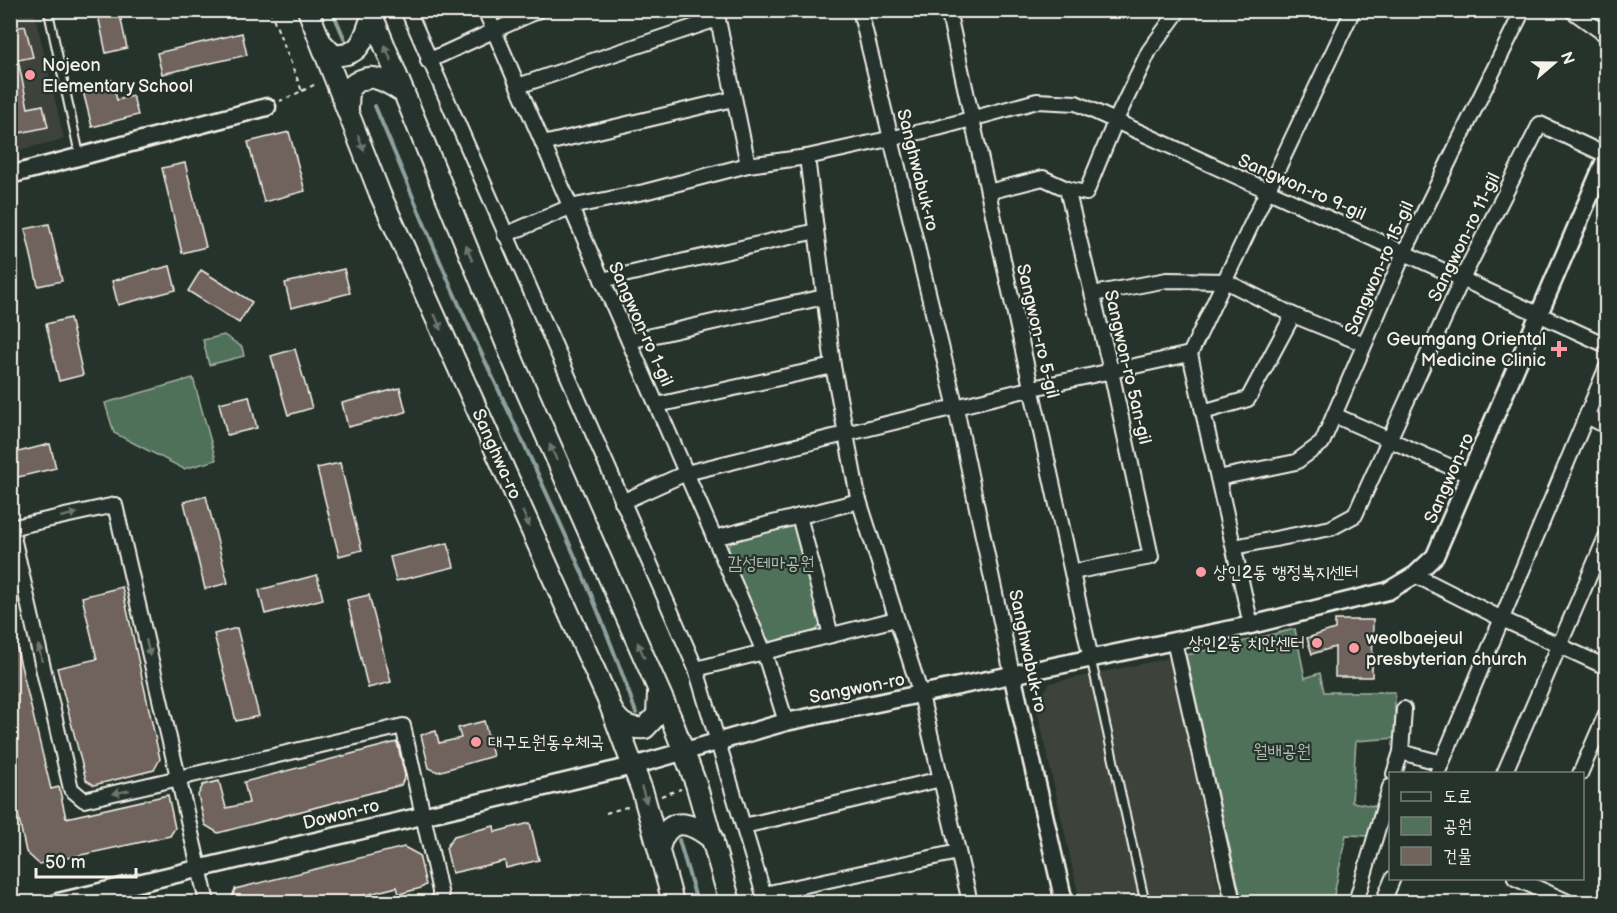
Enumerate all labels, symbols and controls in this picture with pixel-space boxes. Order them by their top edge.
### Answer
north arrow [1524,33,1584,93]
one-way arrow [383,44,393,62]
text: N [1556,49,1578,67]
place label: Nojeon Elementary School [42,55,193,97]
marker: Nojeon Elementary School [23,68,37,82]
street label: Sanghwabuk-ro [892,107,943,233]
one-way arrow [357,134,367,152]
street label: Sangwon-ro 9-gil [1235,150,1369,225]
street label: Sangwon-ro 11-gil [1424,169,1505,305]
street label: Sangwon-ro 15-gil [1341,198,1418,338]
one-way arrow [464,244,474,262]
street label: Sangwon-ro 1-gil [604,259,677,390]
street label: Sangwon-ro 5-gil [1012,262,1063,400]
street label: Sangwon-ro 5an-gil [1100,288,1155,446]
one-way arrow [433,313,443,331]
place label: Geumgang Oriental Medicine Clinic [1386,329,1546,371]
marker: Geumgang Oriental Medicine Clinic [1550,340,1568,358]
street label: Sanghwa-ro [467,406,526,503]
street label: Sangwon-ro [1420,430,1479,527]
one-way arrow [549,444,558,461]
one-way arrow [59,510,78,520]
one-way arrow [521,511,531,529]
park label: 감성테마공원 [728,553,814,574]
place label: 상인2동 행정복지센터 [1213,562,1359,583]
marker: 상인2동 행정복지센터 [1194,565,1208,579]
street label: Sanghwabuk-ro [1004,588,1051,715]
place label: weolbaejeul presbyterian church [1366,628,1527,670]
place label: 상인2동 치안센터 [1188,633,1305,654]
marker: 상인2동 치안센터 [1310,636,1324,650]
one-way arrow [144,639,154,658]
one-way arrow [636,641,645,658]
marker: weolbaejeul presbyterian church [1347,641,1361,655]
one-way arrow [35,643,44,662]
street label: Sangwon-ro [808,669,907,708]
place label: 대구도원동우체국 [488,732,604,753]
marker: 대구도원동우체국 [469,735,483,749]
park label: 월배공원 [1253,741,1311,762]
legend [1389,772,1584,880]
one-way arrow [639,786,649,804]
text: 도로 [1443,786,1472,807]
one-way arrow [112,788,131,797]
street label: Dowon-ro [301,795,382,834]
text: 공원 [1443,816,1472,837]
scale bar [36,841,136,879]
text: 건물 [1443,846,1472,867]
text: 50 m [45,852,86,873]

